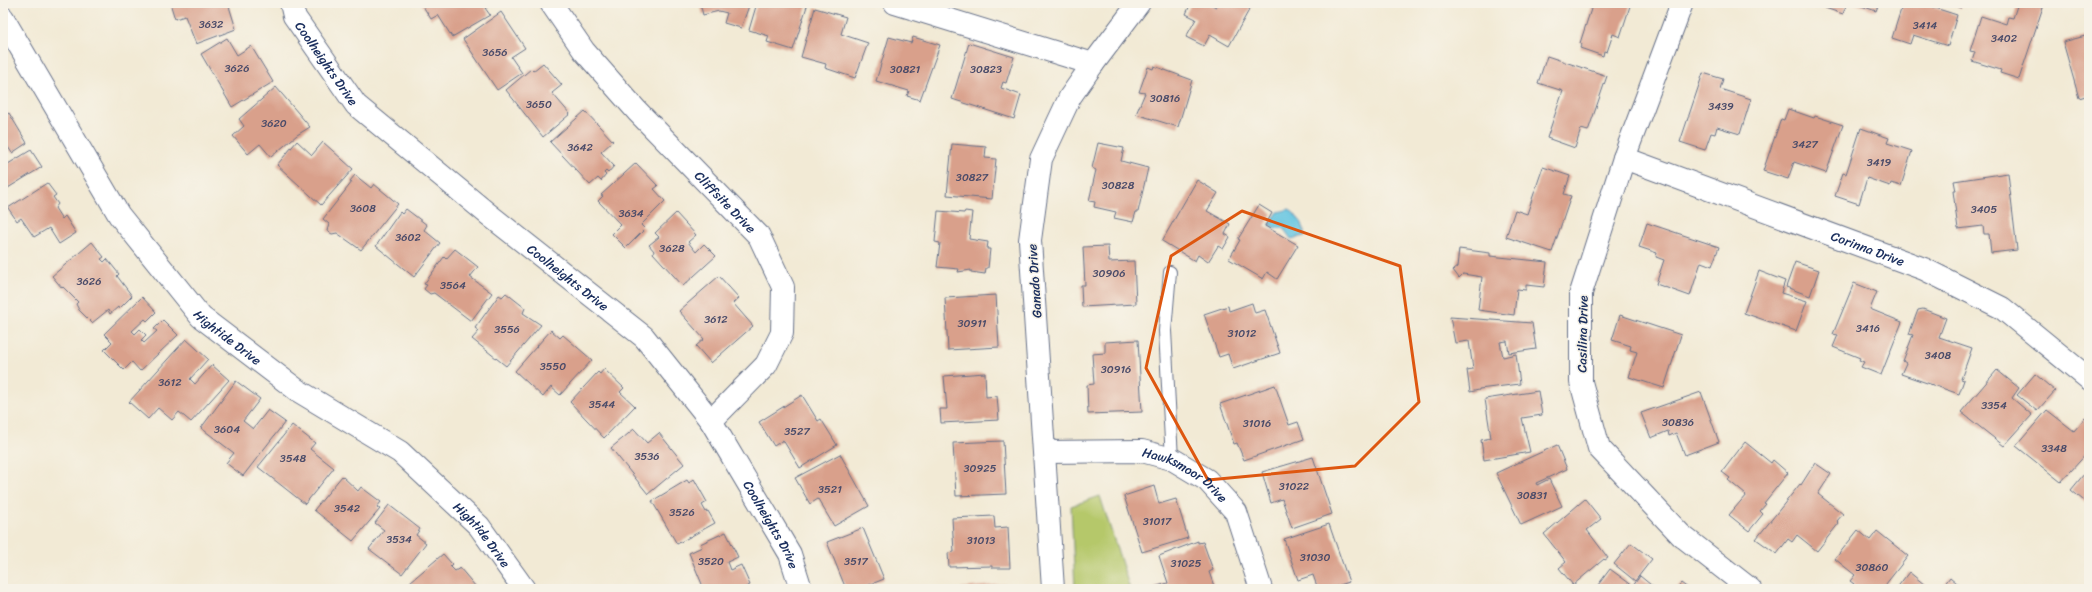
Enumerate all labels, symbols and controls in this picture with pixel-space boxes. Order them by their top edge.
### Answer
house number: 3632 [199,15,224,34]
street label: Coolheights Drive [289,16,364,111]
house number: 3414 [1913,16,1937,35]
house number: 3402 [1991,29,2018,48]
house number: 3656 [482,43,508,62]
house number: 3626 [225,59,249,78]
house number: 30821 [890,60,921,79]
house number: 30823 [970,60,1002,79]
house number: 30816 [1150,89,1180,108]
house number: 3650 [526,95,552,114]
house number: 3439 [1708,97,1734,116]
house number: 3620 [261,114,287,133]
house number: 3427 [1792,135,1818,154]
house number: 3642 [567,138,593,157]
house number: 3419 [1867,153,1891,172]
street label: Cliffsite Drive [689,165,762,239]
house number: 30827 [956,168,989,187]
house number: 30828 [1102,176,1135,195]
house number: 3608 [350,199,376,218]
house number: 3405 [1971,200,1998,219]
house number: 3634 [618,204,644,223]
street label: Corinna Drive [1828,225,1908,273]
house number: 3602 [395,228,421,247]
street label: Coolheights Drive [522,238,614,317]
house number: 3628 [659,239,685,258]
street label: Ganado Drive [1020,243,1049,319]
house number: 30906 [1093,264,1125,283]
house number: 3626 [77,272,101,291]
house number: 3564 [440,276,466,295]
street label: Casilina Drive [1570,295,1595,373]
street label: Hightide Drive [187,305,267,372]
house number: 3612 [704,310,728,329]
house number: 30911 [957,314,987,333]
house number: 3416 [1856,319,1880,338]
house number: 3556 [494,320,520,339]
house number: 31012 [1228,324,1257,343]
house number: 3408 [1925,346,1952,365]
house number: 3550 [540,357,566,376]
house number: 30916 [1101,360,1131,379]
house number: 3612 [158,373,182,392]
house number: 3544 [589,395,615,414]
house number: 3354 [1981,396,2007,415]
house number: 30836 [1662,413,1694,432]
house number: 31016 [1243,414,1271,433]
house number: 3604 [214,420,240,439]
house number: 3527 [784,422,810,441]
house number: 3348 [2041,439,2067,458]
street label: Hawksmoor Drive [1140,441,1234,508]
house number: 3536 [634,447,660,466]
house number: 3548 [280,449,306,468]
house number: 30925 [964,459,997,478]
street label: Coolheights Drive [737,476,805,572]
house number: 31022 [1279,477,1310,496]
house number: 3521 [818,480,842,499]
house number: 30831 [1517,486,1547,505]
street label: Hightide Drive [447,496,517,573]
house number: 3542 [334,499,361,518]
house number: 3526 [669,503,695,522]
house number: 31017 [1143,512,1172,531]
house number: 3534 [386,530,412,549]
house number: 31013 [967,531,995,550]
house number: 31030 [1300,548,1330,567]
house number: 3520 [698,552,724,571]
house number: 3517 [844,552,869,571]
house number: 31025 [1171,554,1202,573]
house number: 30860 [1856,558,1888,577]

